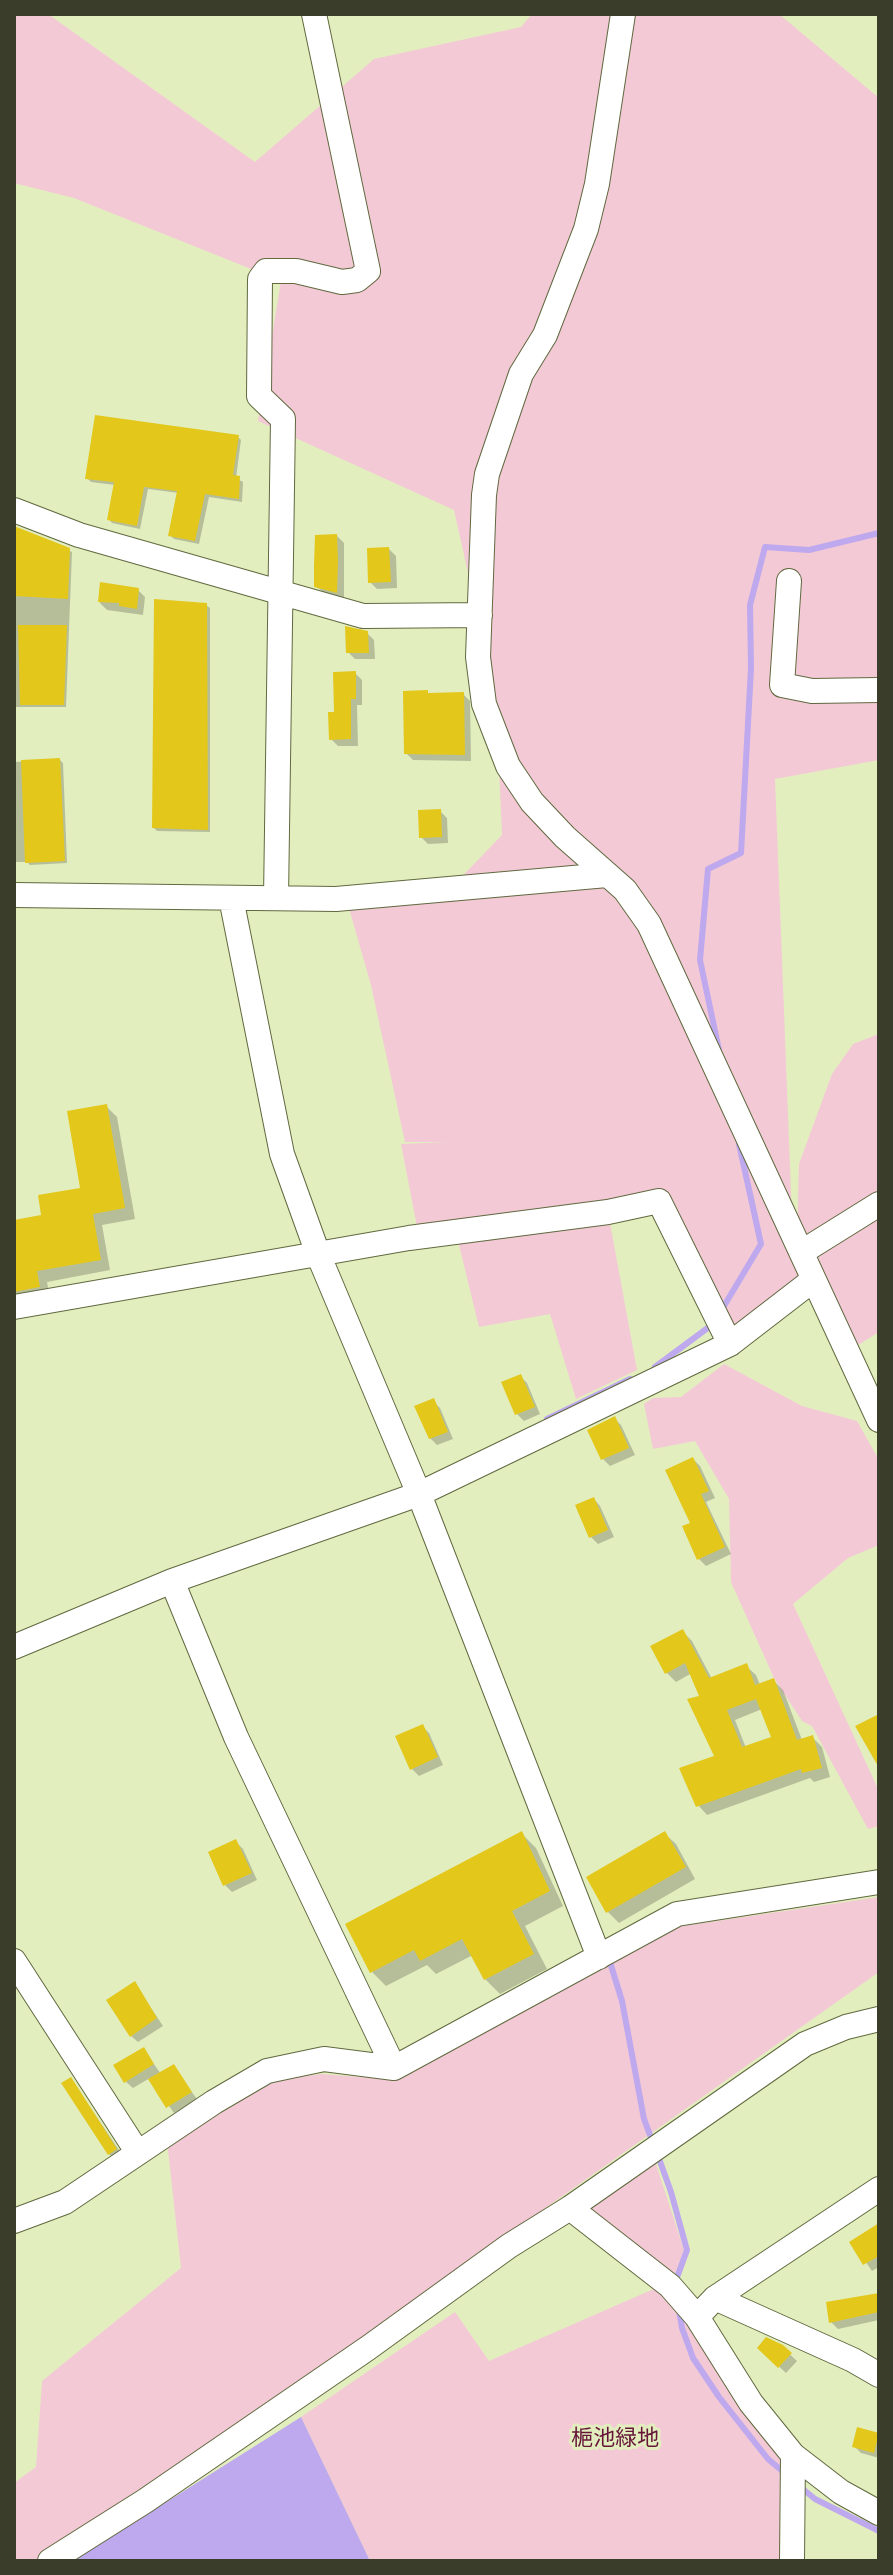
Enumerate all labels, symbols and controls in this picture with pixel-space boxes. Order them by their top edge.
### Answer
park label: 梔池緑地 [571,2426,659,2452]

